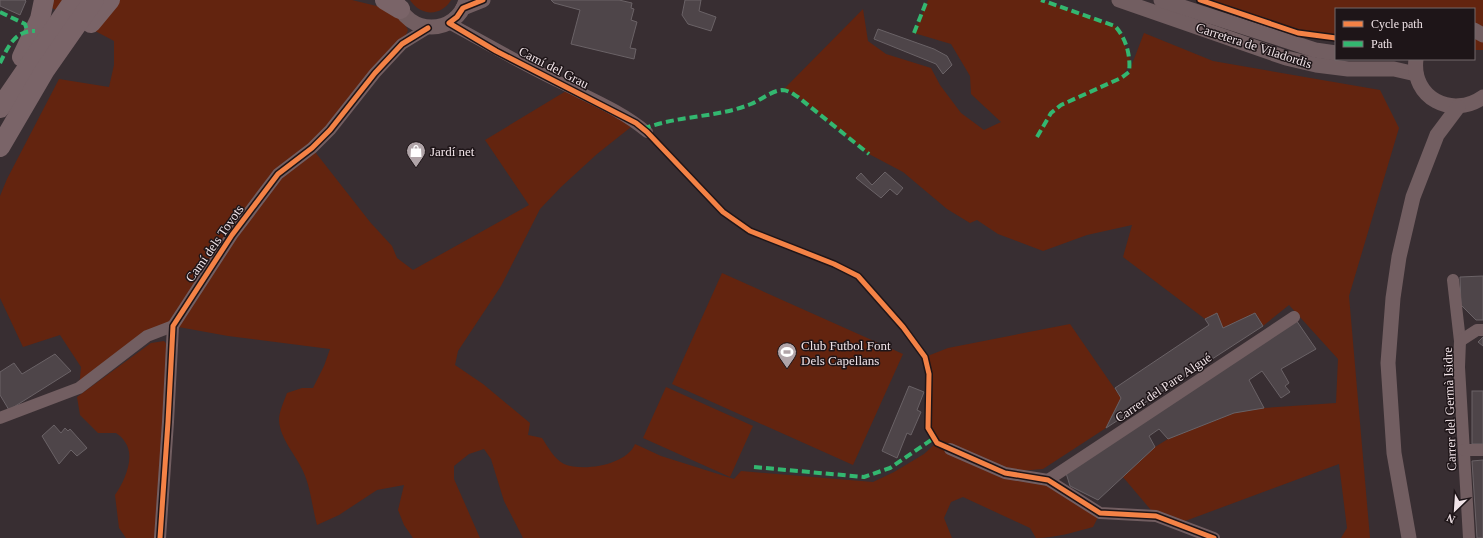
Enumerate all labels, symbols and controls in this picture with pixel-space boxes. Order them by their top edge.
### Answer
legend [1335,8,1475,60]
text: Cycle path [1371,17,1423,31]
street label: Carretera de Viladordis [1194,20,1314,71]
text: Path [1371,37,1392,51]
street label: Camí del Grau [516,43,592,92]
shop icon: Jardí net [405,140,427,168]
place label: Jardí net [430,144,475,159]
street label: Camí dels Tovots [182,202,247,285]
place label: Club Futbol Font Dels Capellans [801,338,891,368]
sports icon: Club Futbol Font Dels Capellans [776,341,798,369]
street label: Carrer del Germà Isidre [1440,347,1459,471]
street label: Carrer del Pare Algué [1112,349,1214,425]
north arrow [1435,490,1475,530]
text: N [1445,512,1457,526]

